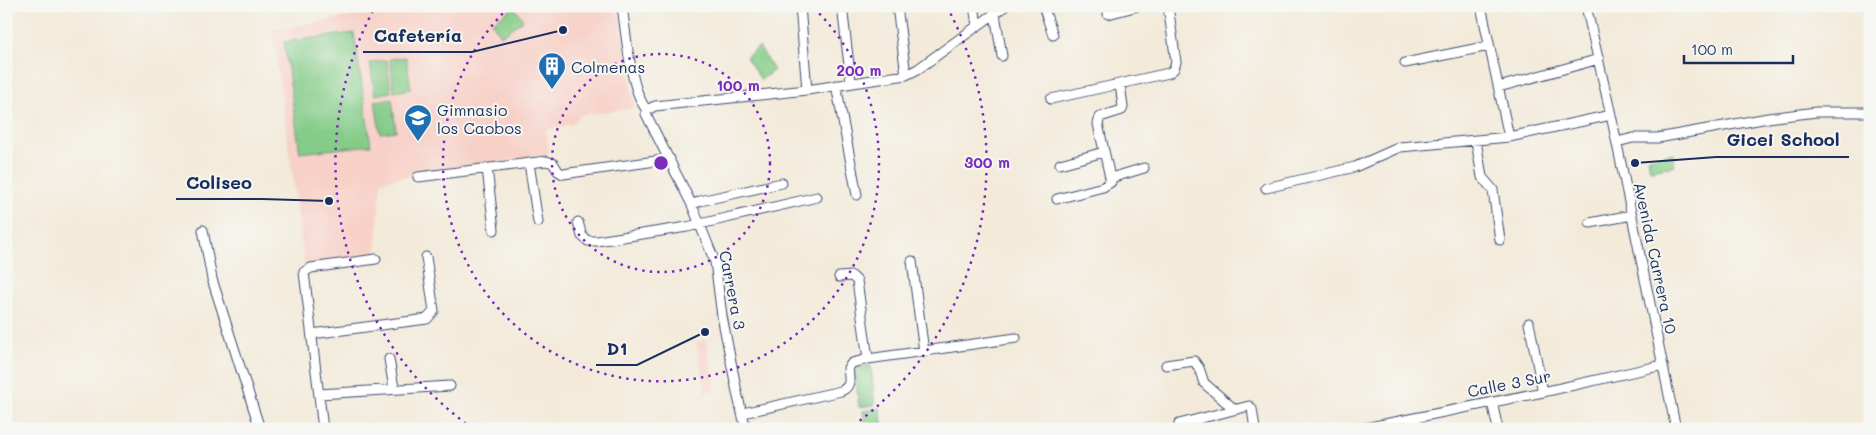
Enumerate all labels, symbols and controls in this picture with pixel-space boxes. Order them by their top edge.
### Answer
callout: Cafetería [363,19,472,52]
text: Cafetería [374,23,462,47]
scale bar [1684,32,1792,64]
text: 100 m [1691,39,1733,59]
building icon: Colmenas [537,51,567,90]
place label: Colmenas [571,56,645,77]
text: 200 m [837,60,882,80]
text: 100 m [716,75,760,95]
place label: Gimnasio los Caobos [437,99,522,138]
school or university icon: Gimnasio los Caobos [403,103,433,142]
callout: Gicei School [1716,124,1849,157]
text: Gicei School [1726,127,1840,151]
text: 300 m [964,152,1010,172]
centre of rings [652,154,670,172]
callout: Coliseo [176,166,262,199]
text: Coliseo [186,170,252,194]
street label: Avenida Carrera 10 [1630,180,1682,336]
street label: Carrera 3 [715,249,751,331]
callout: D1 [596,332,637,365]
text: D1 [607,336,627,360]
street label: Calle 3 Sur [1465,365,1553,401]

